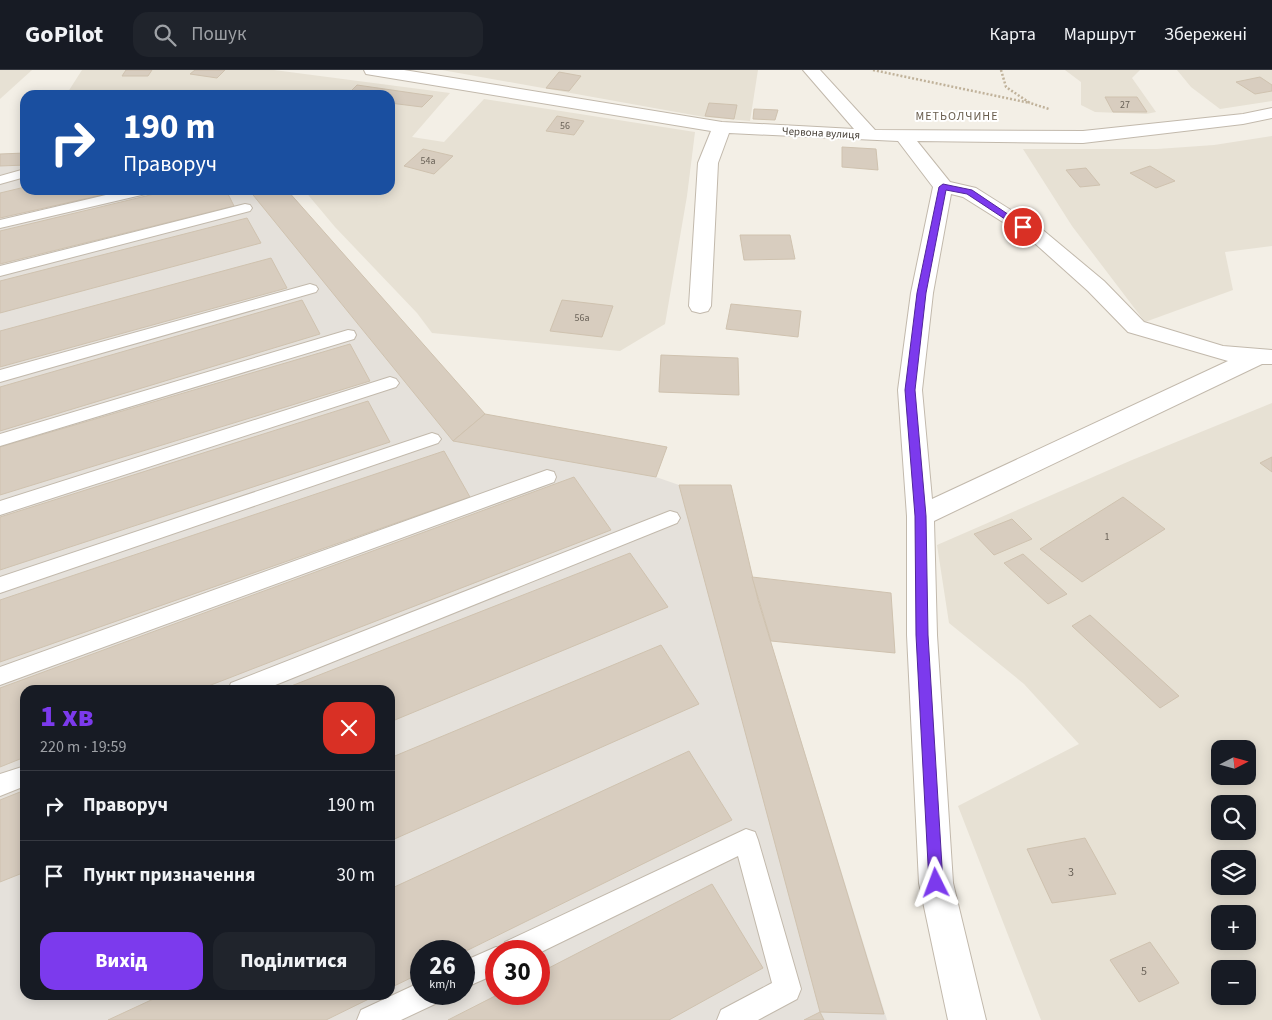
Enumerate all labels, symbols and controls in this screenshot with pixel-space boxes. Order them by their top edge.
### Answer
search box [133,12,483,57]
text: GoPilot [25,17,103,52]
icon: search [151,21,179,49]
text: Пошук [191,21,246,48]
text: Карта [990,22,1036,47]
text: Маршрут [1064,22,1136,47]
text: Збережені [1164,22,1247,47]
house number: 27 [1120,98,1130,112]
text: 190 m [123,102,215,152]
district label: МЕТЬОЛЧИНЕ [916,108,999,125]
icon: right [40,110,105,175]
house number: 56 [560,119,570,133]
street label: Червона вулиця [782,123,860,143]
text: Праворуч [123,148,217,180]
house number: 54а [421,154,435,168]
pin [1002,206,1044,248]
icon: arrive [1009,213,1037,241]
house number: 56а [575,311,589,325]
house number: 1 [1105,530,1110,544]
text: 1 хв [40,695,94,738]
button: close [323,702,375,754]
text: 220 m · 19:59 [40,736,127,758]
north arrow [1211,740,1256,785]
map controls [1211,740,1256,1005]
icon: right [40,792,68,820]
text: Праворуч [83,792,168,819]
text: 190 m [327,792,375,819]
button: search [1211,795,1256,840]
button: layers [1211,850,1256,895]
position arrow [909,856,961,908]
icon: arrive [40,862,68,890]
text: Пункт призначення [83,862,255,889]
text: 30 m [337,862,375,889]
house number: 3 [1068,864,1074,881]
button: + [1211,905,1256,950]
button: Вихід [40,932,203,990]
button: Поділитися [213,932,375,990]
speed limit sign: 30 [485,940,550,1005]
text: 26 [429,948,456,984]
button: − [1211,960,1256,1005]
house number: 5 [1141,963,1147,980]
text: km/h [429,976,456,993]

